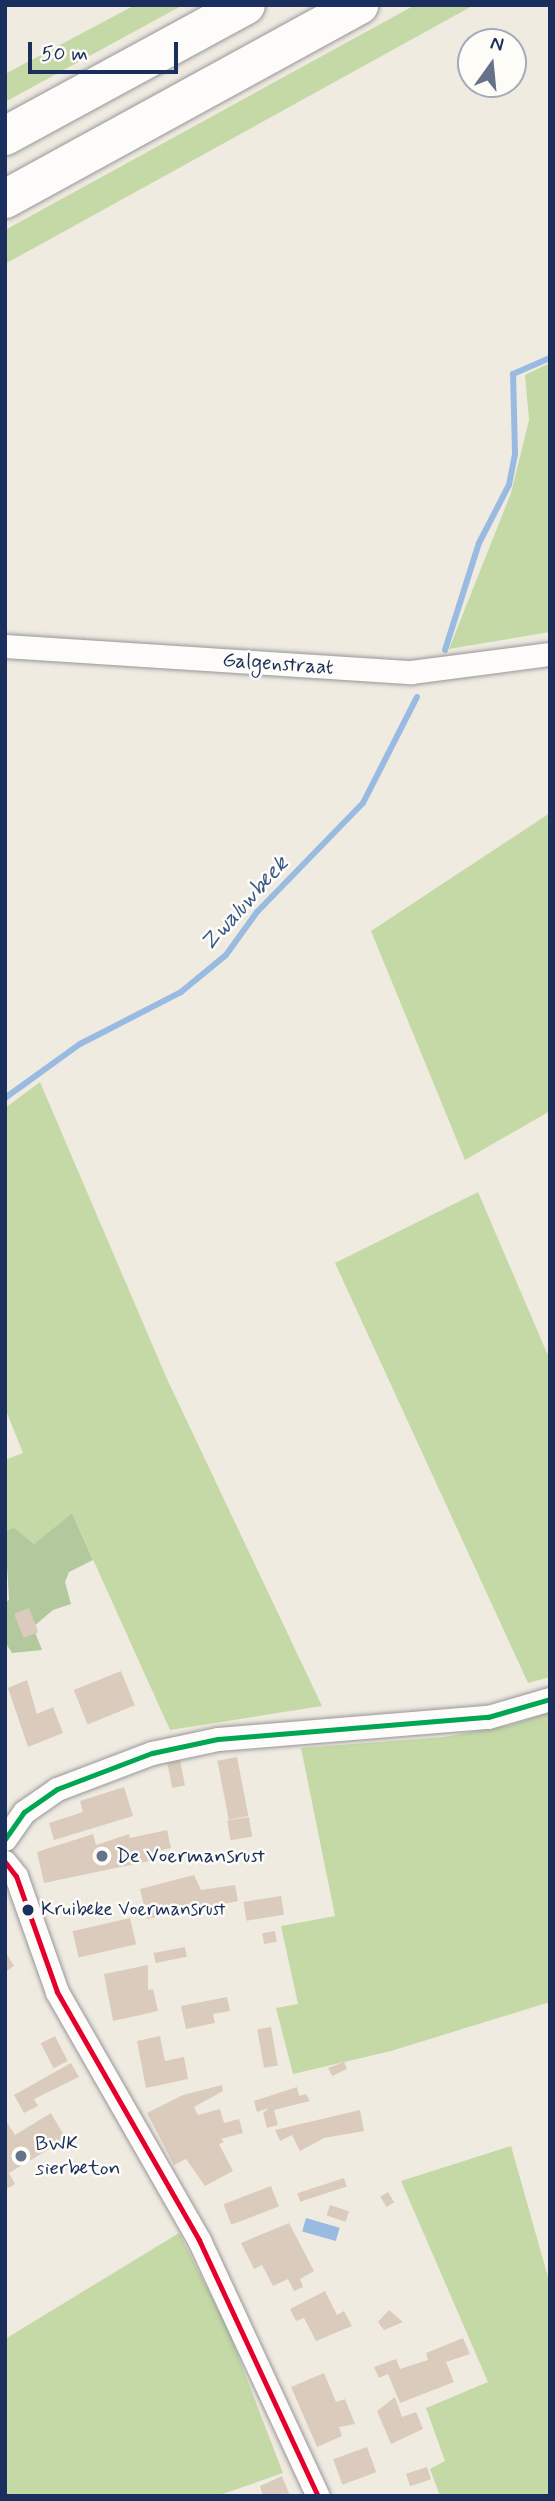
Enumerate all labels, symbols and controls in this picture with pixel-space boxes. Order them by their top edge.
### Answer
scale bar [32,28,182,72]
north arrow [457,28,527,98]
text: N [488,30,506,58]
text: 50 m [41,40,88,68]
street label: Galgenstraat [222,648,334,680]
water label: Zwaluwbeek [195,851,295,957]
place label: De Voermansrust [116,1843,274,1869]
marker: De Voermansrust [94,1848,110,1864]
place label: Kruibeke Voermansrust [41,1899,234,1921]
marker: Kruibeke Voermansrust [21,1903,35,1917]
place label: BWK sierbeton [35,2131,121,2181]
marker: BWK sierbeton [13,2148,29,2164]

